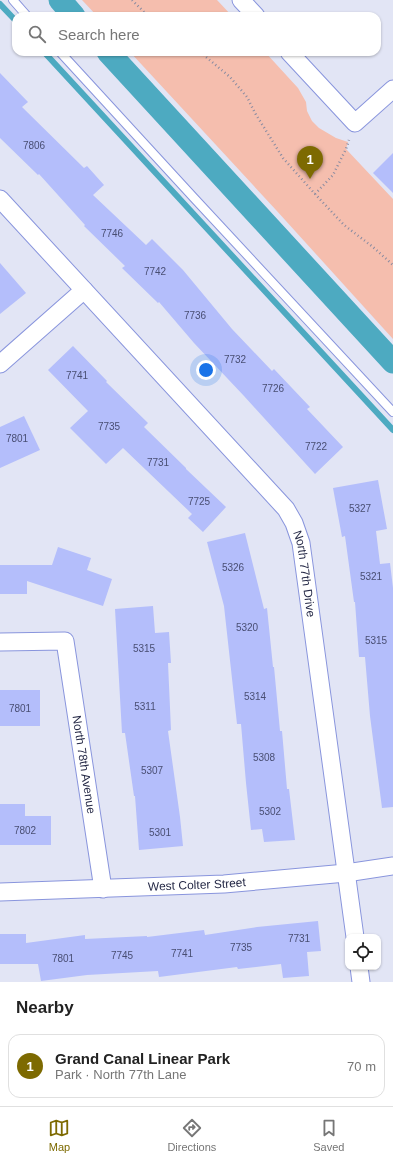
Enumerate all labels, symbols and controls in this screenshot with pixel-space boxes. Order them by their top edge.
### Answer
search box [12,12,381,56]
icon: search [26,23,48,45]
text: Search here [58,26,140,43]
house number: 7806 [23,140,46,151]
pin: 1 [297,146,323,179]
house number: 7746 [101,228,124,239]
house number: 7742 [144,266,167,277]
house number: 7736 [184,310,207,321]
house number: 7732 [224,354,247,365]
your location [196,360,216,380]
house number: 7741 [66,370,89,381]
house number: 7726 [262,383,285,394]
house number: 7735 [98,421,121,432]
house number: 7801 [6,433,29,444]
house number: 7722 [305,441,328,452]
house number: 7731 [147,457,170,468]
house number: 7725 [188,496,211,507]
house number: 5327 [349,503,372,514]
street label: North 77th Drive [290,529,318,618]
house number: 5326 [222,562,245,573]
house number: 5321 [360,571,383,582]
house number: 5320 [236,622,259,633]
house number: 5315 [365,635,388,646]
house number: 5315 [133,643,156,654]
house number: 5314 [244,691,267,702]
house number: 5311 [134,701,156,712]
house number: 7801 [9,703,32,714]
street label: North 78th Avenue [69,714,98,815]
house number: 5308 [253,752,276,763]
house number: 5307 [141,765,164,776]
house number: 5302 [259,806,282,817]
house number: 7802 [14,825,37,836]
house number: 5301 [149,827,172,838]
street label: West Colter Street [148,875,247,894]
house number: 7731 [288,933,311,944]
map controls [345,934,381,970]
button: locate [345,934,381,970]
house number: 7735 [230,942,253,953]
house number: 7741 [171,948,194,959]
house number: 7745 [111,950,134,961]
house number: 7801 [52,953,75,964]
text: Nearby [16,998,74,1017]
text: Grand Canal Linear Park [55,1050,230,1067]
text: 1 [26,1059,34,1074]
text: 70 m [347,1059,376,1074]
text: Park · North 77th Lane [55,1067,187,1082]
tab: Map [48,1117,70,1153]
tab: Directions [167,1117,216,1153]
tab: Saved [313,1117,344,1153]

